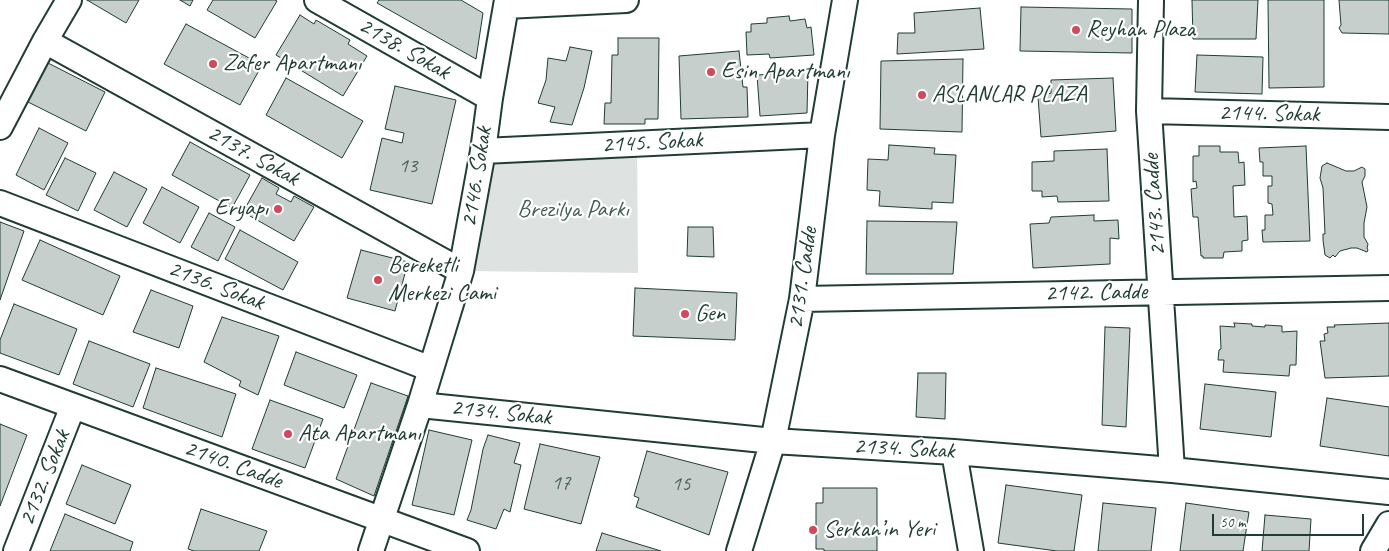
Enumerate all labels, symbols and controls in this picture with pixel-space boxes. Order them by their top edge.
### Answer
street label: 2138. Sokak [353,11,455,87]
place label: Reyhan Plaza [1086,16,1195,44]
marker: Reyhan Plaza [1070,24,1082,36]
place label: Zafer Apartmanı [223,50,361,78]
marker: Zafer Apartmanı [207,58,219,70]
place label: Esin Apartmanı [721,58,850,86]
marker: Esin Apartmanı [705,66,717,78]
place label: ASLANLAR PLAZA [932,81,1087,109]
marker: ASLANLAR PLAZA [916,89,928,101]
street label: 2144. Sokak [1218,99,1320,129]
street label: 2137. Sokak [202,119,304,193]
street label: 2146. Sokak [455,125,499,229]
street label: 2145. Sokak [601,126,703,160]
house number: 13 [399,153,417,179]
street label: 2143. Cadde [1137,153,1173,257]
place label: Eryapı [214,195,268,223]
park label: Brezilya Parkı [517,196,629,224]
marker: Eryapı [272,203,284,215]
street label: 2131. Cadde [782,225,824,331]
place label: Bereketli Merkezi Cami [388,252,496,308]
street label: 2136. Sokak [164,254,268,318]
marker: Bereketli Merkezi Cami [372,274,384,286]
street label: 2142. Cadde [1045,278,1147,308]
place label: Gen [695,300,725,328]
marker: Gen [679,308,691,320]
street label: 2134. Sokak [449,393,553,433]
place label: Ata Apartmanı [298,420,421,448]
street label: 2132. Sokak [13,426,77,530]
marker: Ata Apartmanı [282,428,294,440]
street label: 2134. Sokak [853,432,955,466]
street label: 2140. Cadde [180,434,286,496]
house number: 17 [552,470,570,496]
house number: 15 [672,471,690,497]
scale bar [1214,504,1366,536]
text: 50 m [1220,513,1246,532]
place label: Serkan’ın Yeri [823,516,935,544]
marker: Serkan’ın Yeri [807,524,819,536]

